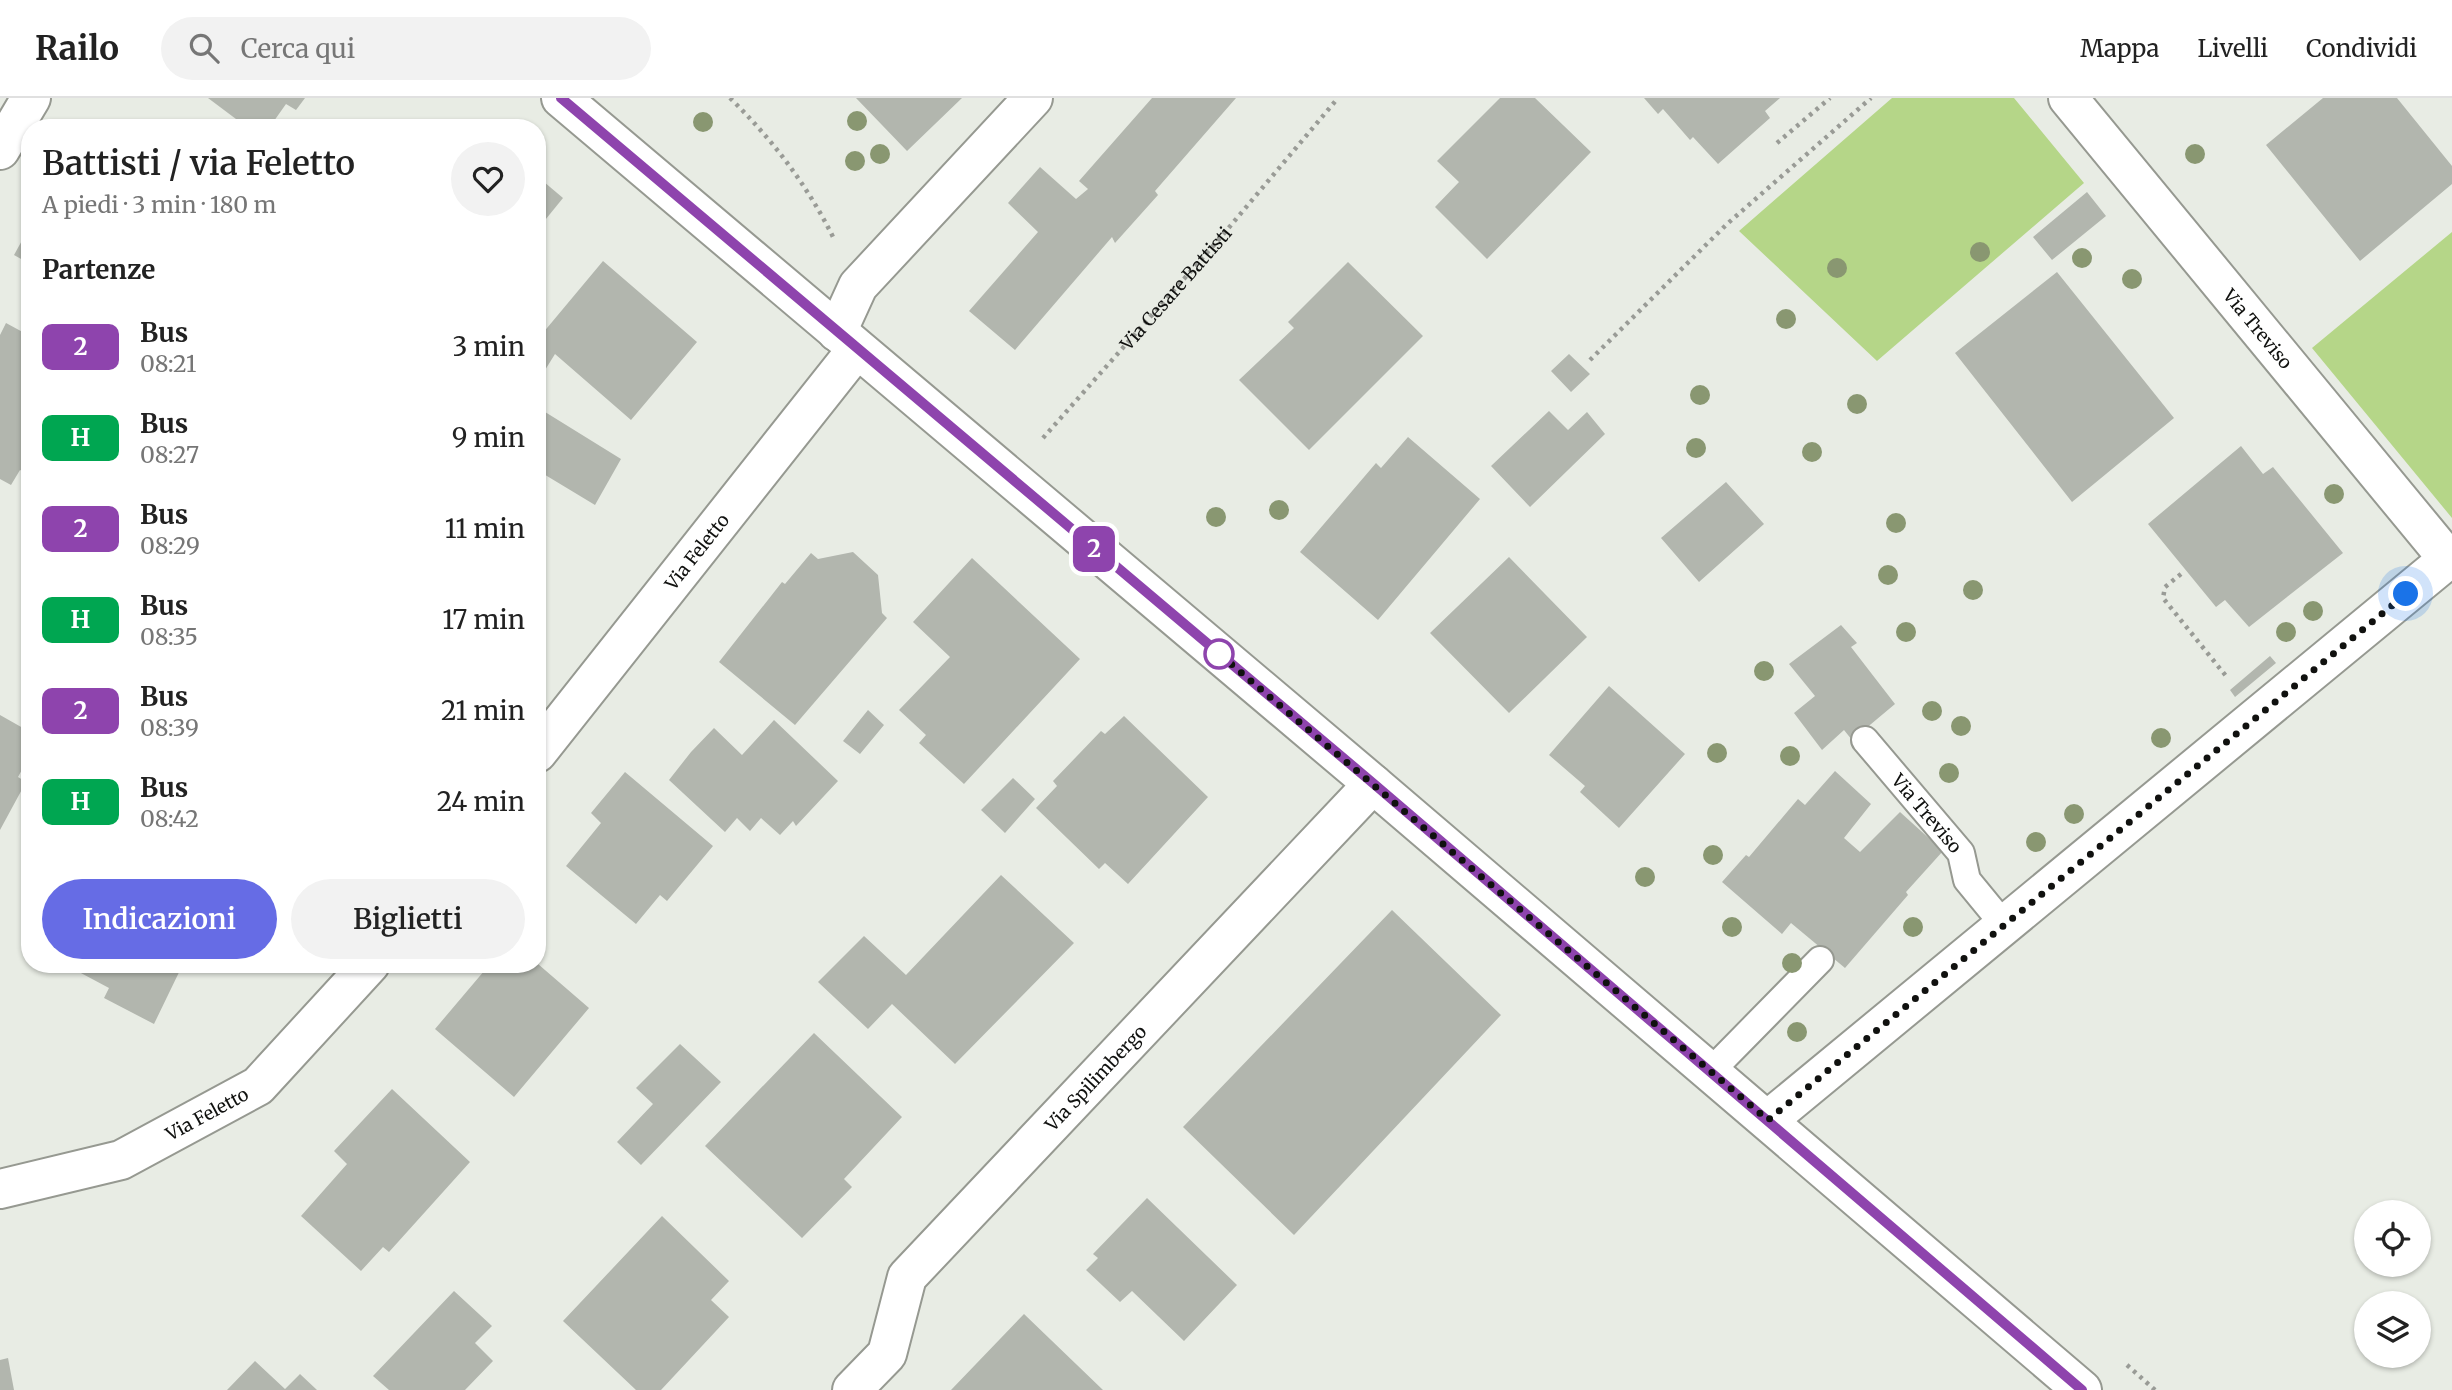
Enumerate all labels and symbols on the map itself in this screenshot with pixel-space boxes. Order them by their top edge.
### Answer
street label: Via Cesare Battisti [1114,222,1236,355]
street label: Via Treviso [2218,283,2298,373]
street label: Via Feletto [659,509,734,595]
line badge: 2 [1071,526,1117,572]
your location [2388,576,2423,611]
unlabelled marker [1204,639,1234,669]
street label: Via Treviso [1886,768,1967,857]
street label: Via Spilimbergo [1039,1020,1151,1136]
street label: Via Feletto [161,1082,252,1146]

